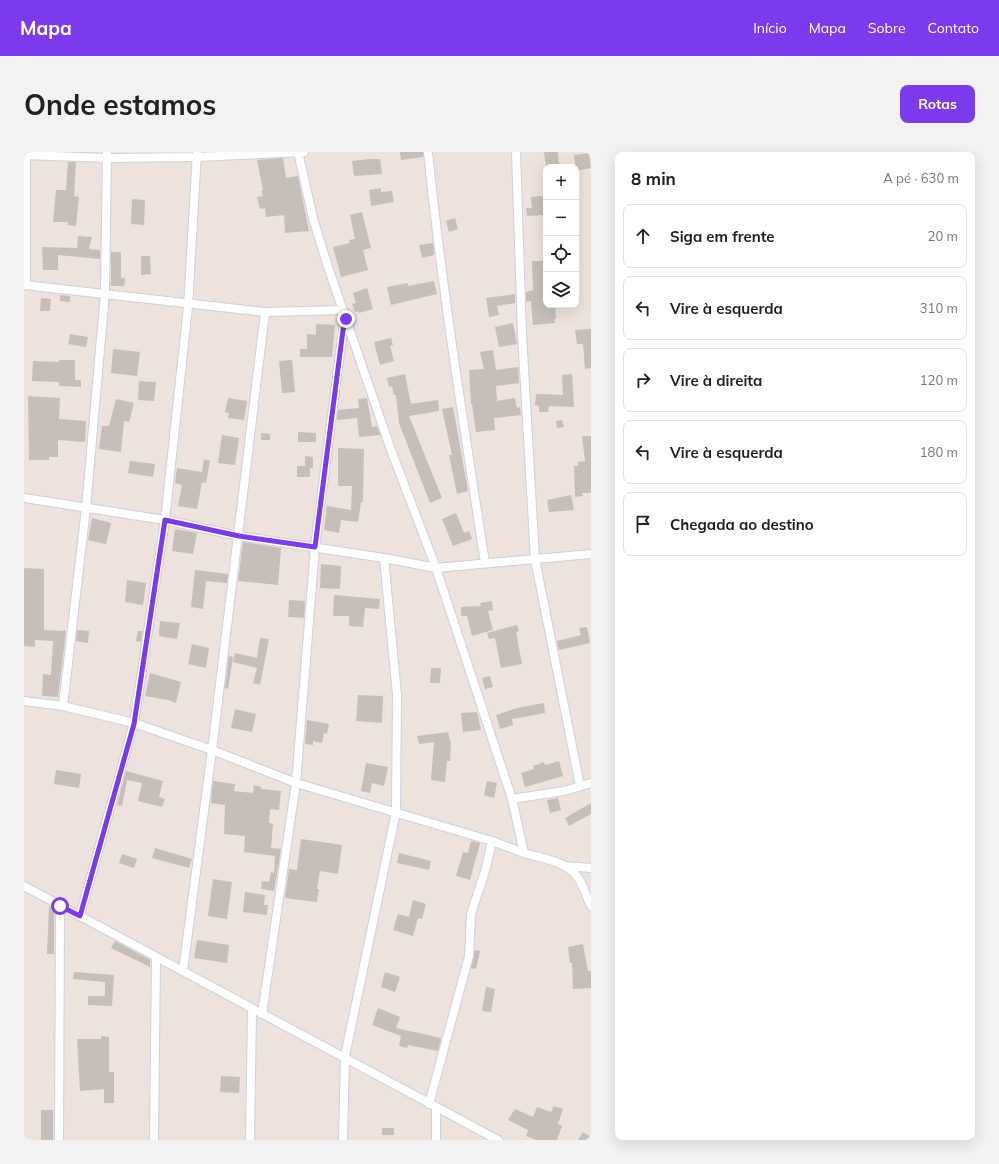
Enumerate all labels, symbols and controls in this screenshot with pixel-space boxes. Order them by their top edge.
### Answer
text: Mapa [20,16,72,40]
text: Início [753,19,787,37]
text: Mapa [809,19,846,37]
text: Sobre [868,19,906,37]
text: Contato [928,19,979,37]
button: Rotas [900,85,975,123]
text: Onde estamos [24,87,216,122]
map controls [543,164,579,308]
button: + [543,164,579,200]
text: 8 min [631,168,676,189]
text: A pé · 630 m [883,170,959,186]
button: − [543,200,579,236]
icon: ahead [632,225,654,247]
text: Siga em frente [670,227,775,246]
text: 20 m [928,228,958,244]
button: locate [543,236,579,272]
button: layers [543,272,579,308]
icon: left [632,297,654,319]
text: Vire à esquerda [670,299,783,318]
text: 310 m [920,300,958,316]
route end [337,310,355,328]
icon: right [632,369,654,391]
text: Vire à direita [670,371,762,390]
text: 120 m [920,372,958,388]
icon: left [632,441,654,463]
text: Vire à esquerda [670,443,783,462]
text: 180 m [920,444,958,460]
icon: arrive [632,513,654,535]
text: Chegada ao destino [670,515,814,534]
route start [51,897,69,915]

